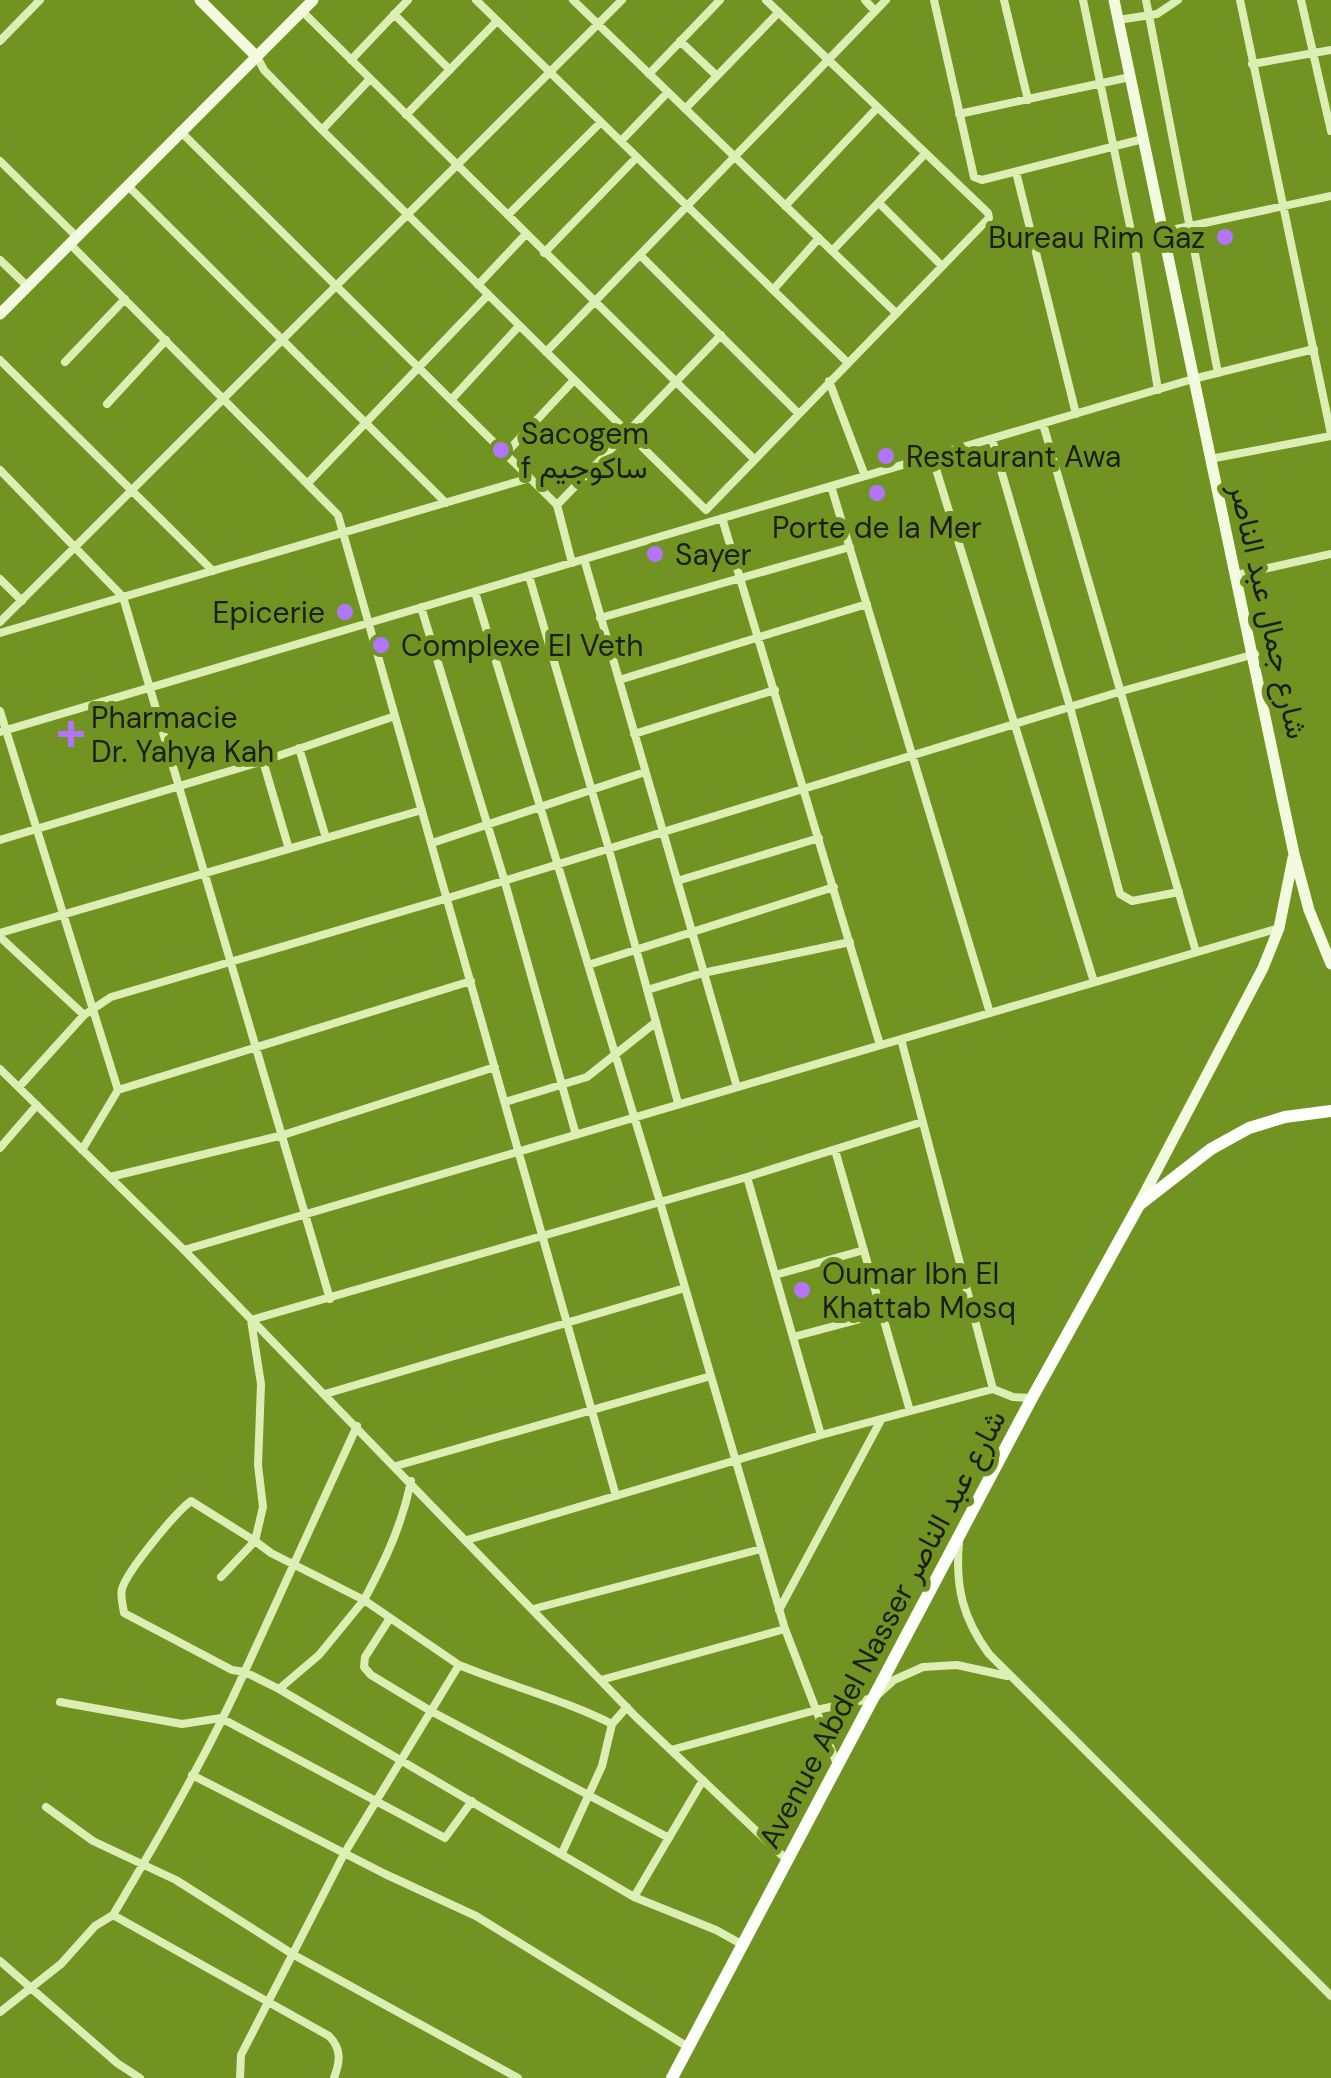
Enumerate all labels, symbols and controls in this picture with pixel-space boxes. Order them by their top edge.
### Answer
place label: Bureau Rim Gaz [988,218,1205,257]
marker: Bureau Rim Gaz [1214,226,1236,248]
place label: Sacogem f ساكوجيم [521,414,649,487]
place label: Restaurant Awa [906,437,1121,476]
marker: Sacogem f ساكوجيم [490,439,512,461]
marker: Restaurant Awa [875,445,897,467]
street label: شارع جمال عبد الناصر [1219,479,1317,743]
marker: Porte de la Mer [866,482,888,504]
place label: Porte de la Mer [772,508,982,547]
place label: Sayer [675,535,752,574]
marker: Sayer [644,543,666,565]
place label: Epicerie [213,593,325,632]
marker: Epicerie [334,601,356,623]
place label: Complexe El Veth [401,626,643,665]
marker: Complexe El Veth [370,634,392,656]
place label: Pharmacie Dr. Yahya Kah [91,698,274,771]
marker: Pharmacie Dr. Yahya Kah [60,723,82,745]
place label: Oumar Ibn El Khattab Mosq [822,1254,1016,1327]
marker: Oumar Ibn El Khattab Mosq [791,1279,813,1301]
street label: Avenue Abdel Nasser شارع عبد الناصر [750,1403,1015,1855]

